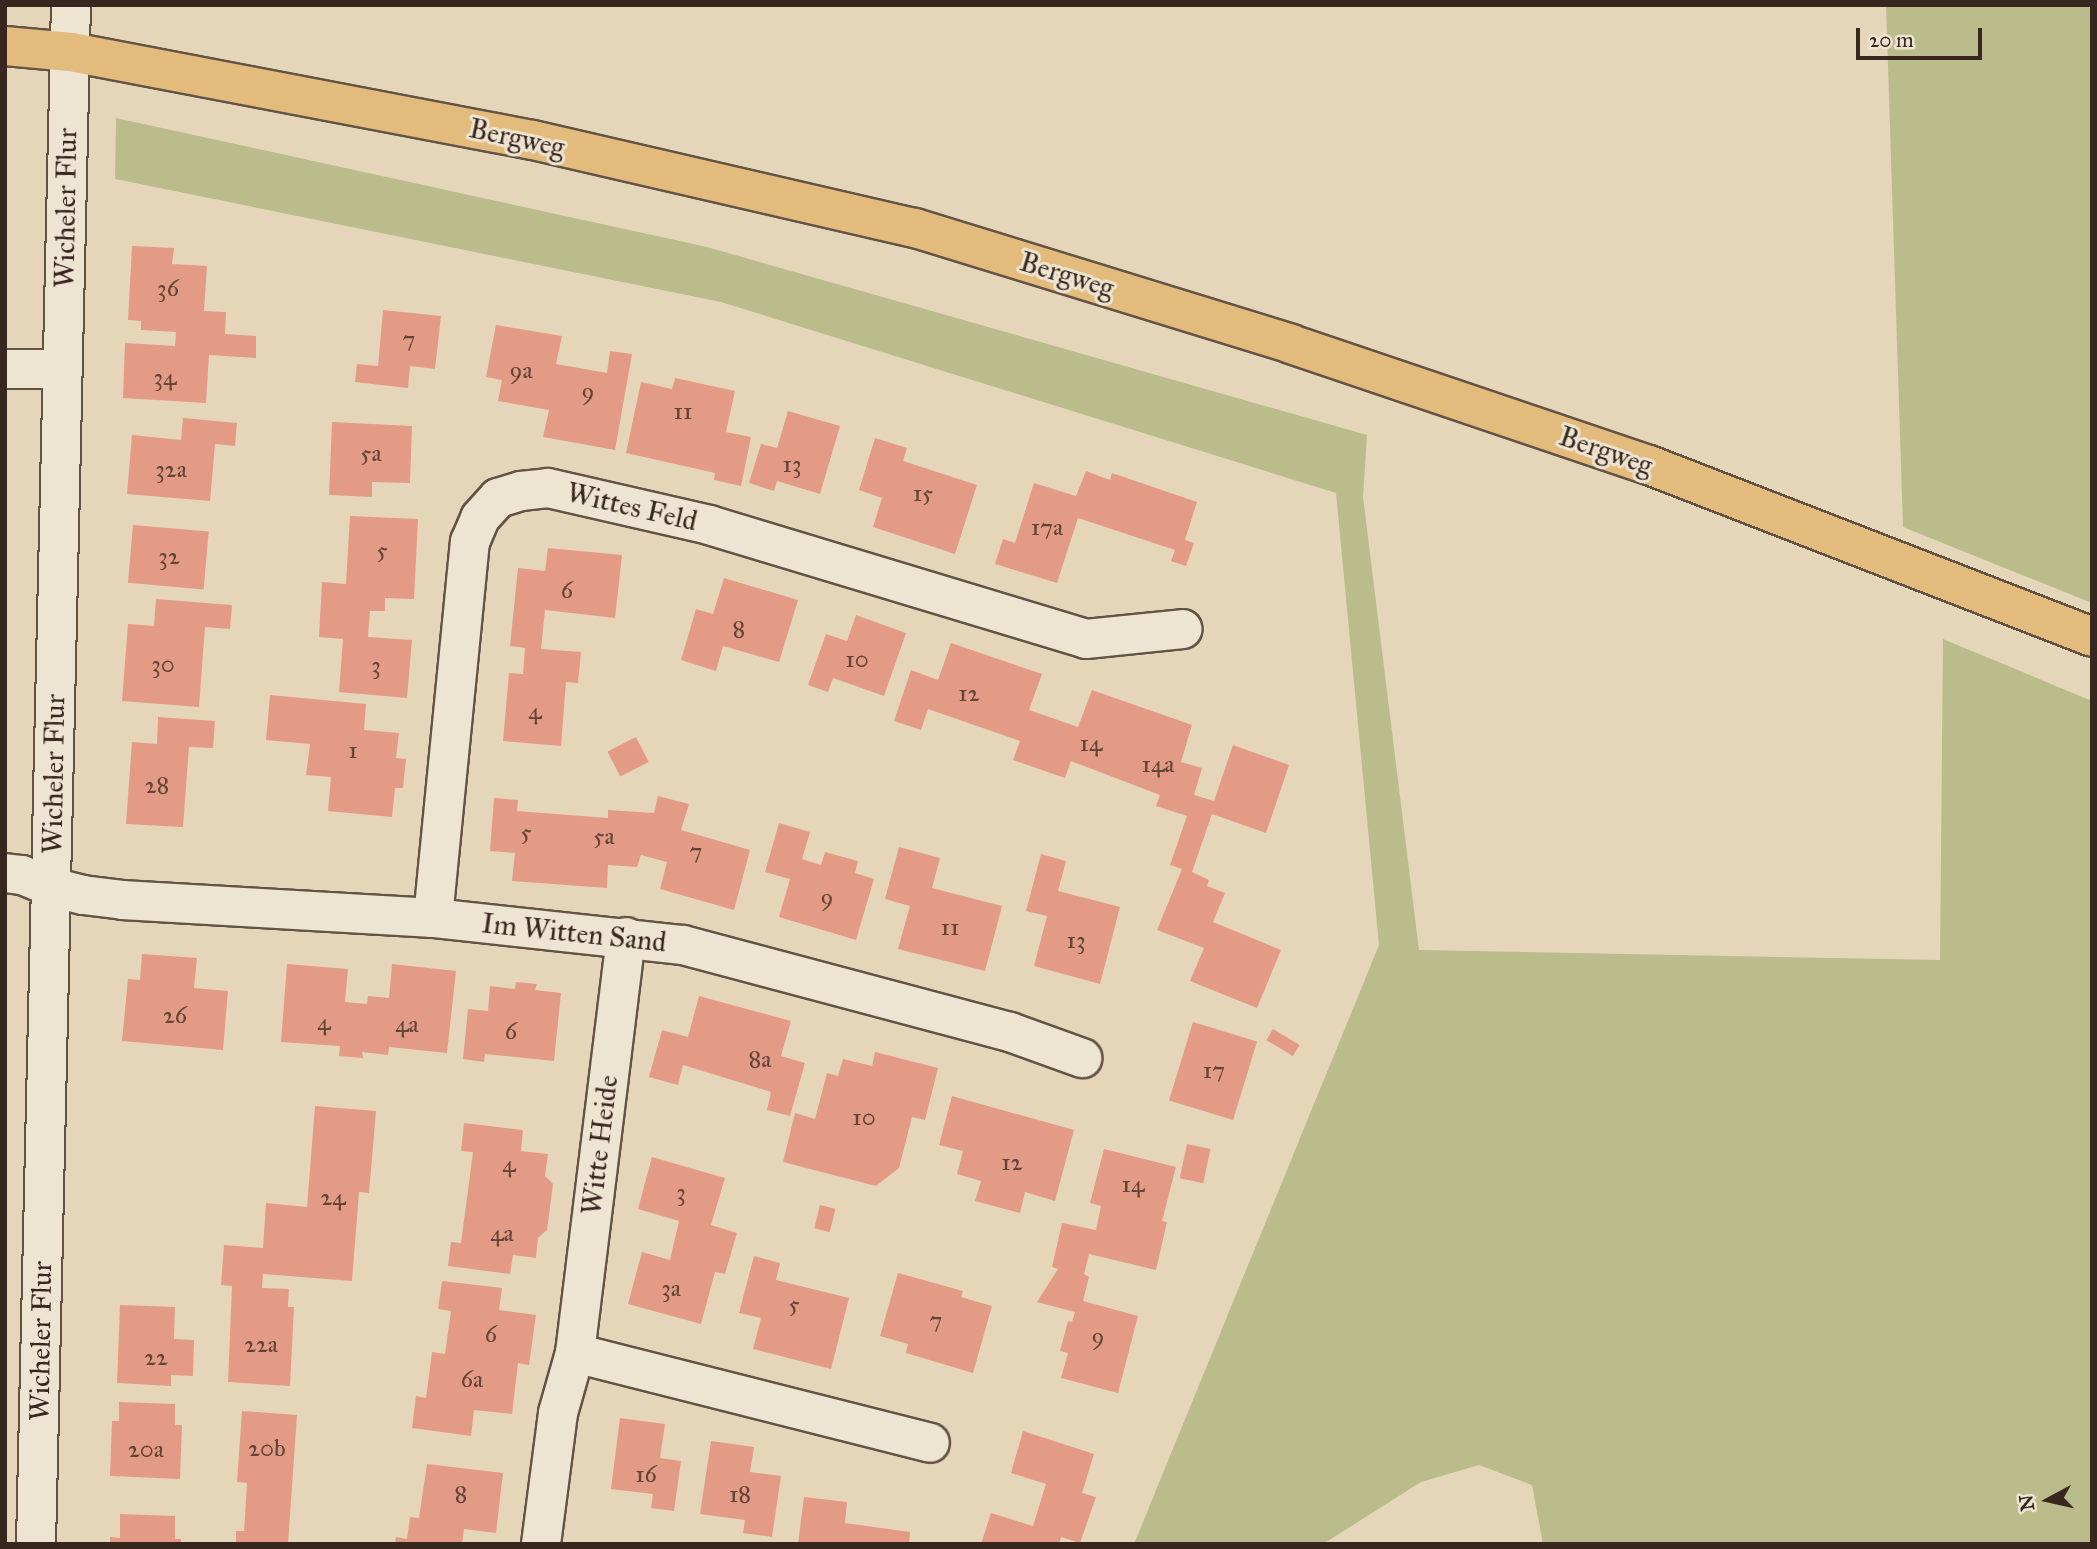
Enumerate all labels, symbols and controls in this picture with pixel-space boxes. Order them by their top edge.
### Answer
scale bar [1859,14,1985,58]
text: 20 m [1869,27,1914,53]
street label: Bergweg [466,111,568,165]
street label: Wicheler Flur [48,128,84,288]
street label: Bergweg [1016,245,1118,305]
house number: 36 [157,275,179,303]
house number: 7 [403,326,415,354]
house number: 9a [509,357,533,385]
house number: 34 [154,364,176,392]
house number: 9 [582,378,594,406]
house number: 11 [674,398,692,426]
street label: Bergweg [1555,419,1657,483]
house number: 5a [360,440,382,468]
house number: 13 [782,451,802,479]
house number: 32a [155,456,187,484]
street label: Wittes Feld [564,476,700,538]
house number: 15 [913,480,933,508]
house number: 17a [1031,514,1063,542]
house number: 5 [376,537,388,565]
house number: 32 [158,543,180,571]
house number: 6 [561,577,573,605]
house number: 8 [733,616,745,644]
house number: 10 [845,646,869,674]
house number: 30 [151,651,175,679]
house number: 3 [371,652,381,680]
house number: 12 [958,680,980,708]
street label: Wicheler Flur [36,694,72,854]
house number: 4 [528,698,542,726]
house number: 14 [1080,730,1102,758]
house number: 1 [348,737,358,765]
house number: 14a [1142,751,1174,779]
house number: 28 [145,772,169,800]
house number: 5 [520,819,532,847]
house number: 5a [593,823,615,851]
house number: 7 [690,838,702,866]
house number: 9 [821,884,833,912]
street label: Im Witten Sand [480,907,668,959]
house number: 11 [941,914,959,942]
house number: 13 [1066,927,1086,955]
house number: 26 [163,1002,187,1030]
house number: 4 [317,1009,331,1037]
house number: 4a [395,1011,419,1039]
house number: 6 [505,1018,517,1046]
house number: 8a [749,1046,771,1074]
house number: 17 [1203,1057,1225,1085]
street label: Witte Heide [575,1073,625,1217]
house number: 10 [852,1104,876,1132]
house number: 12 [1001,1149,1023,1177]
house number: 4 [502,1151,516,1179]
house number: 14 [1122,1171,1144,1199]
house number: 3 [676,1179,686,1207]
house number: 24 [320,1184,346,1212]
house number: 4a [490,1220,514,1248]
street label: Wicheler Flur [23,1261,59,1421]
house number: 3a [661,1275,681,1303]
house number: 5 [788,1291,800,1319]
house number: 7 [930,1307,942,1335]
house number: 6 [485,1321,497,1349]
house number: 9 [1092,1323,1104,1351]
house number: 22a [244,1331,278,1359]
house number: 22 [144,1344,168,1372]
house number: 6a [461,1366,483,1394]
house number: 20b [248,1435,286,1463]
house number: 20a [128,1436,164,1464]
house number: 16 [635,1461,657,1489]
north arrow [2013,1465,2083,1535]
house number: 8 [455,1481,467,1509]
house number: 18 [729,1481,751,1509]
text: N [2014,1493,2039,1513]

